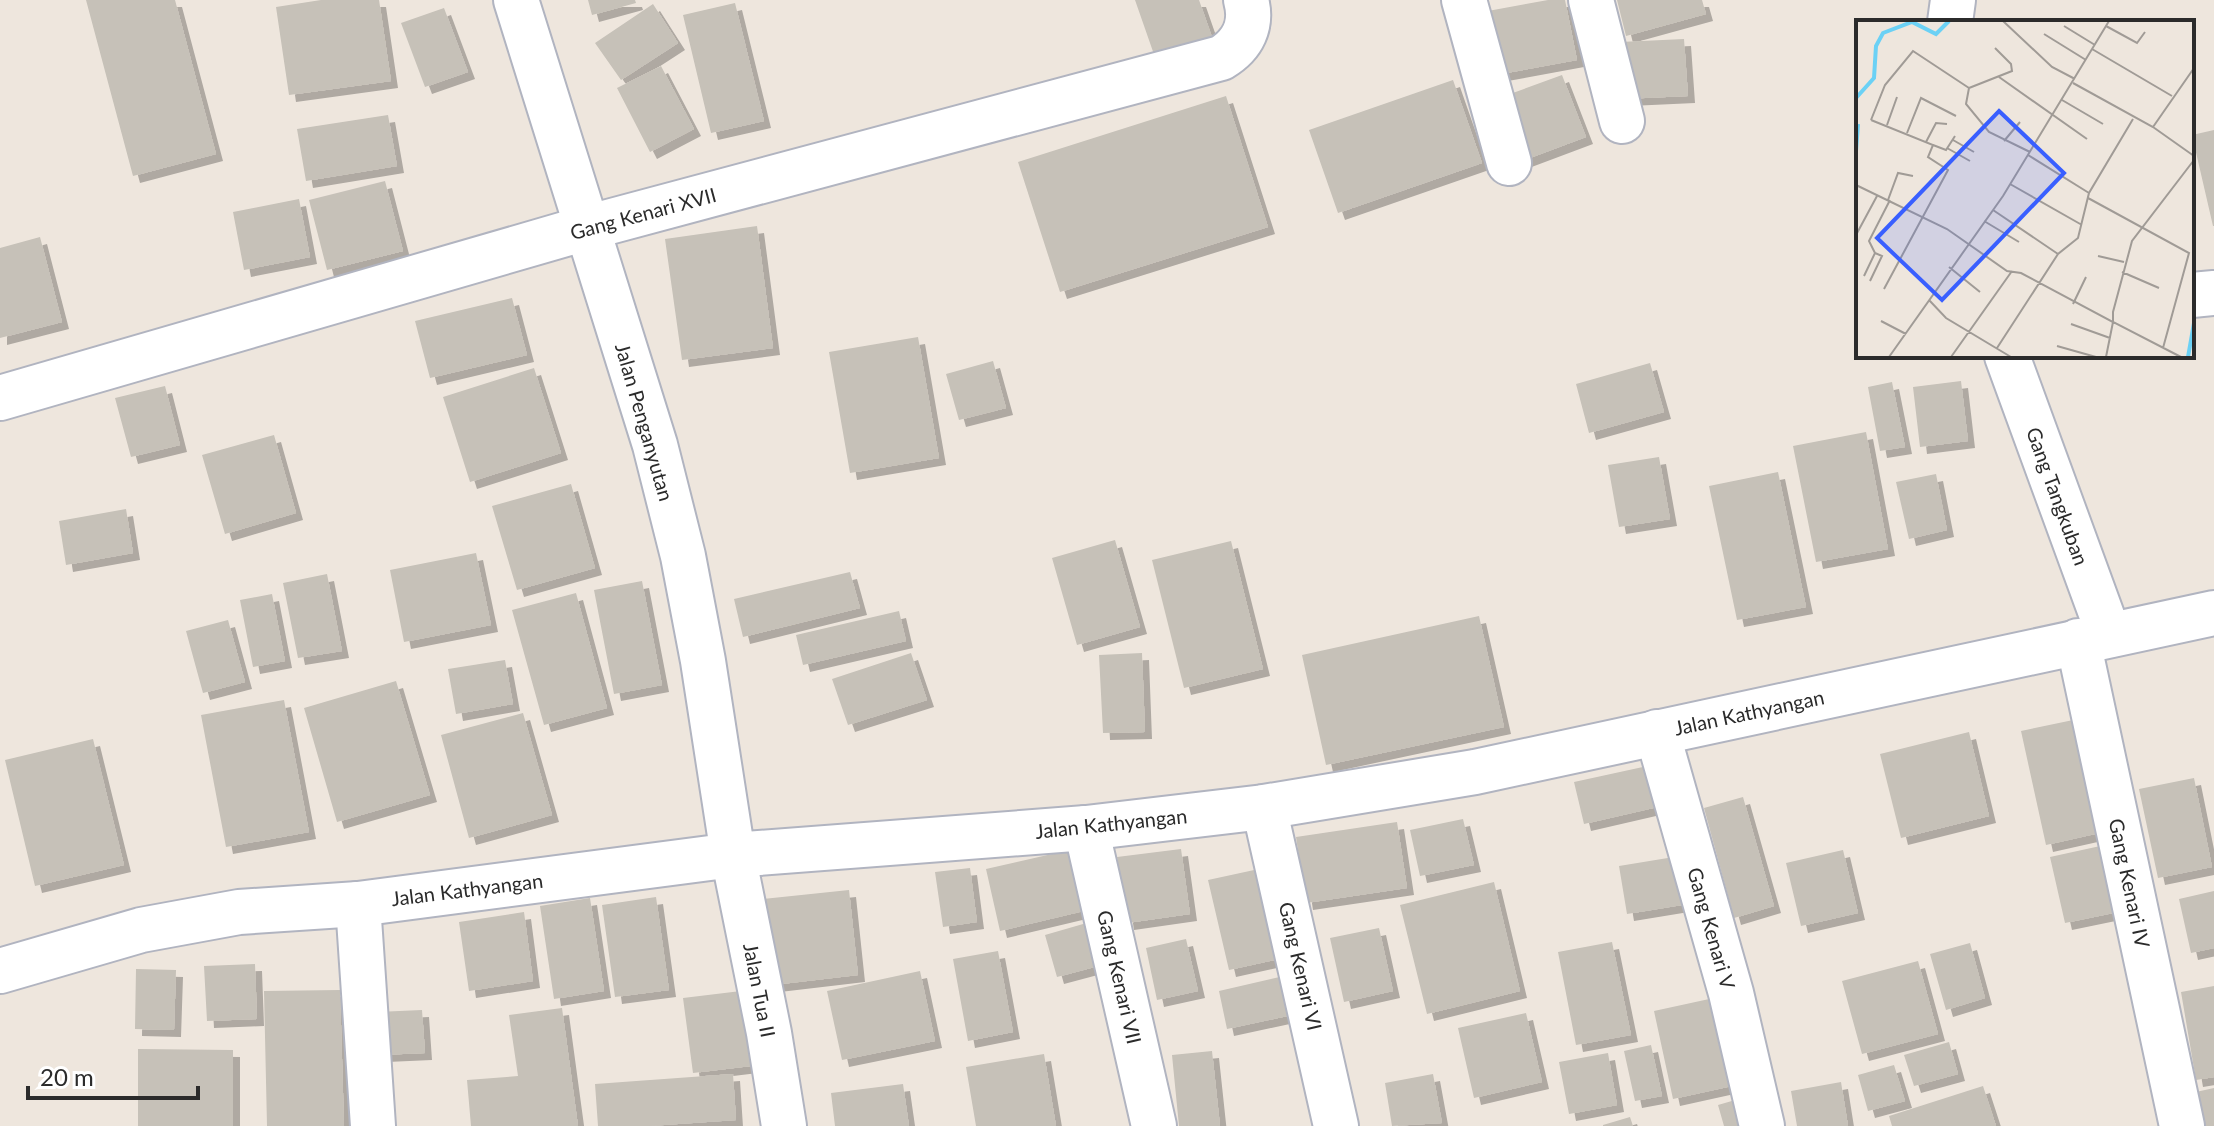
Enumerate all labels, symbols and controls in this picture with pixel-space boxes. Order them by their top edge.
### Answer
inset map [1856,20,2194,358]
street label: Gang Kenari XVII [567,182,719,244]
street label: Jalan Penganyutan [611,340,679,504]
street label: Gang Tangkuban [2022,424,2094,568]
street label: Jalan Kathyangan [1672,684,1826,740]
street label: Jalan Kathyangan [1034,803,1188,843]
street label: Gang Kenari IV [2105,816,2156,950]
street label: Gang Kenari V [1683,864,1741,992]
street label: Jalan Kathyangan [390,868,544,910]
street label: Gang Kenari VI [1275,900,1327,1032]
street label: Gang Kenari VII [1093,908,1147,1046]
street label: Jalan Tua II [739,941,781,1039]
scale bar [28,1050,198,1100]
text: 20 m [40,1062,94,1091]

